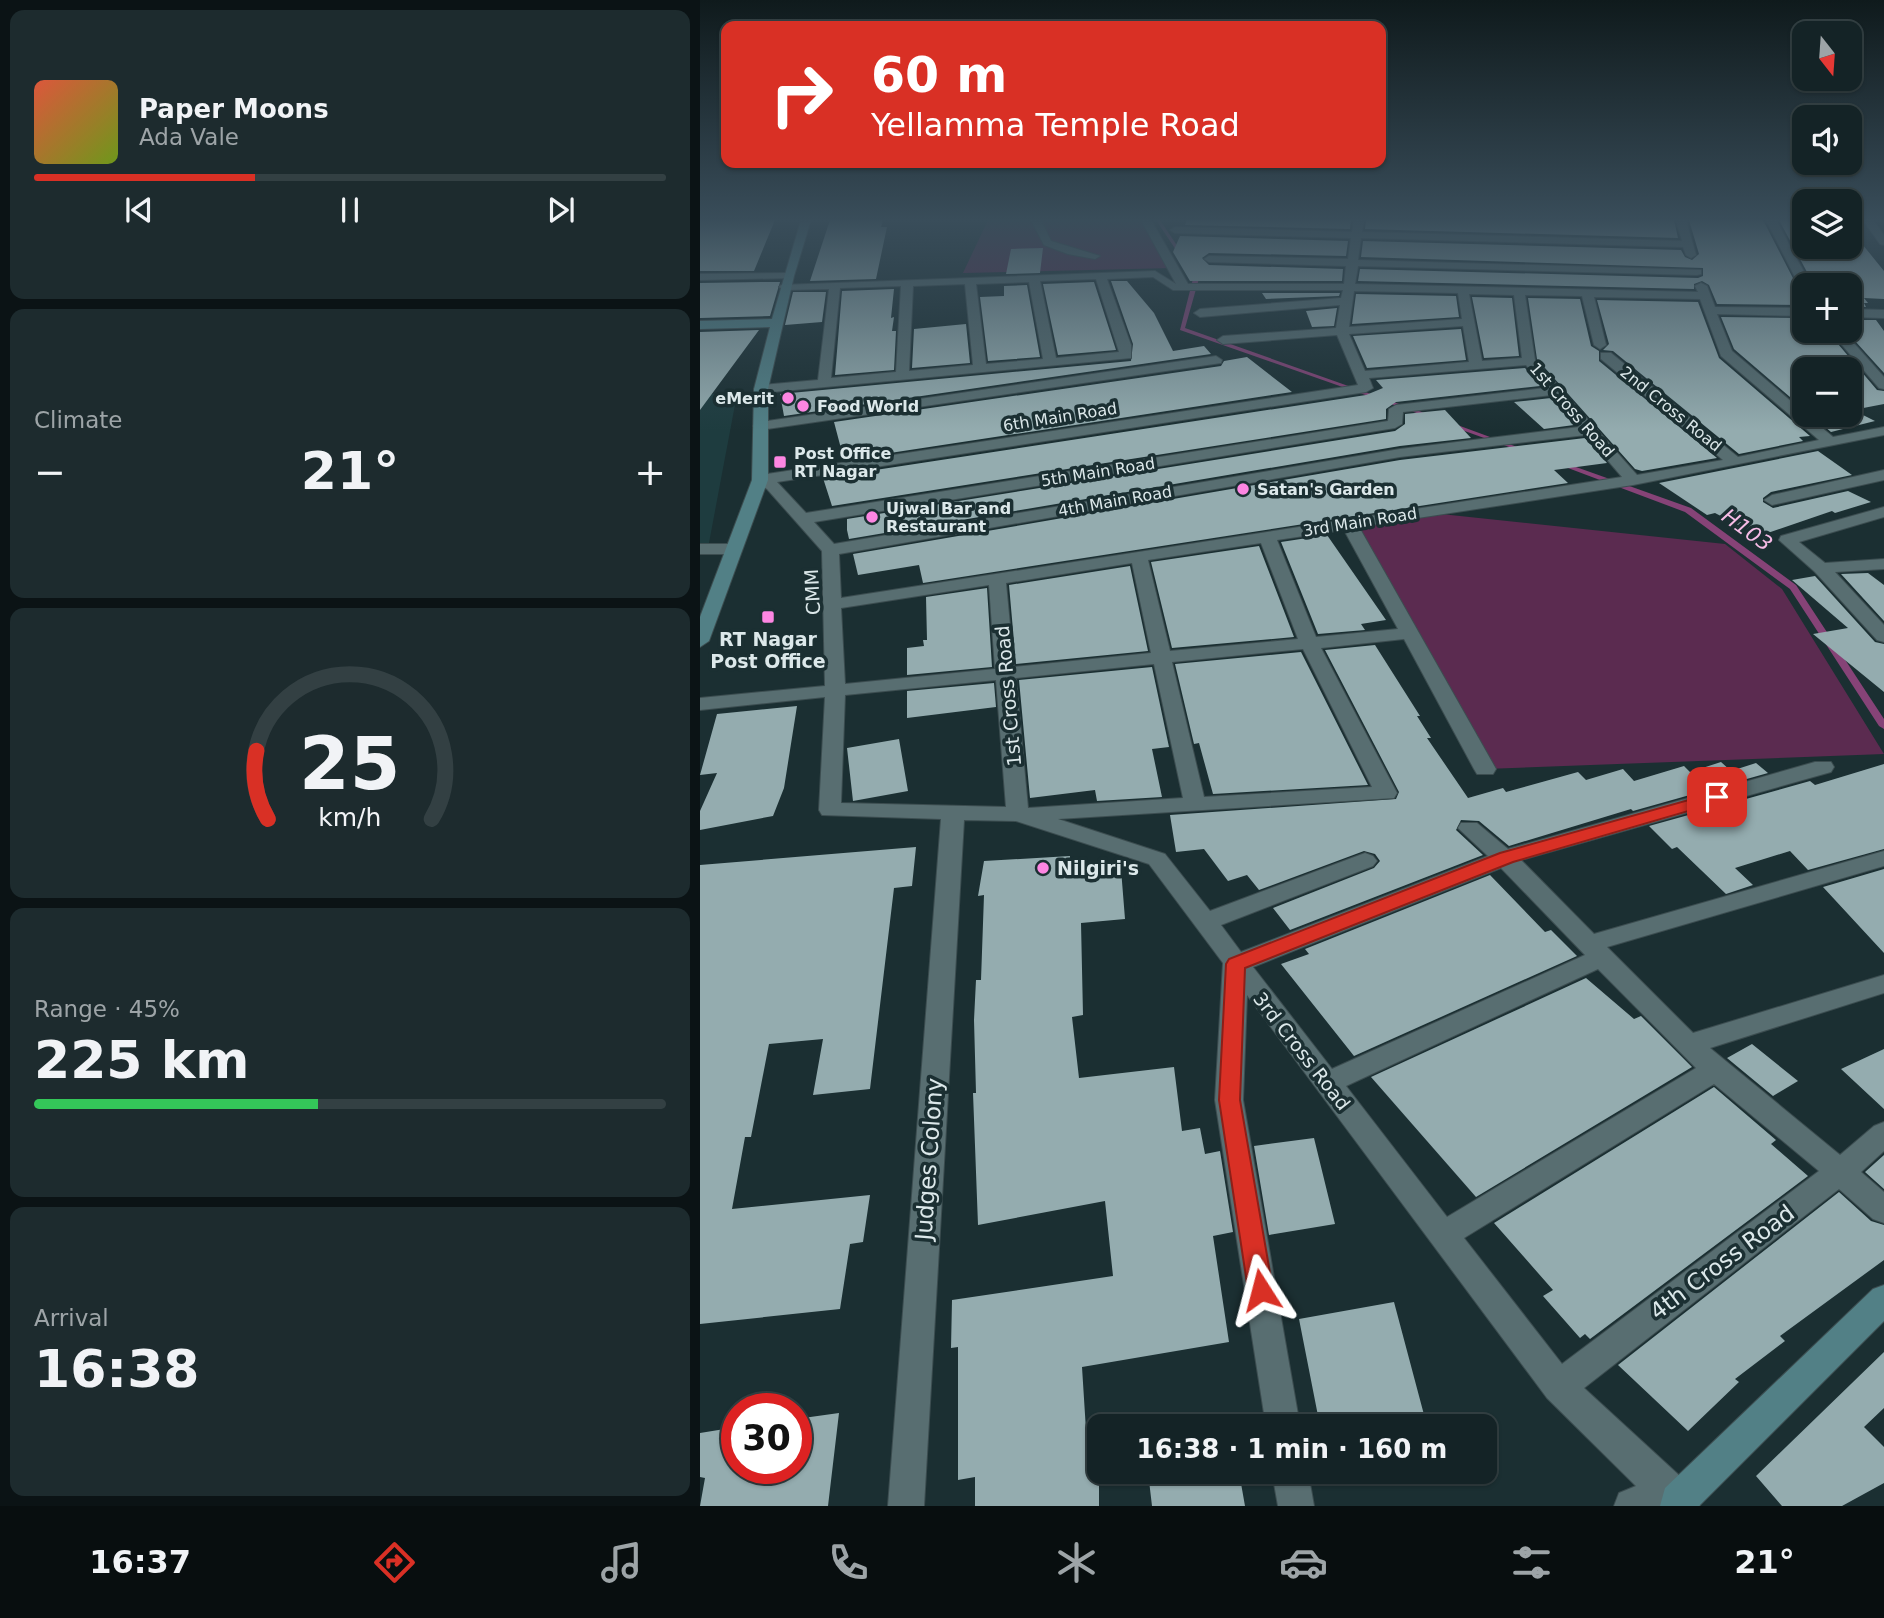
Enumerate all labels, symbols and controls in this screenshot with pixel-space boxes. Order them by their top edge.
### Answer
north arrow [1792,21,1862,91]
map controls [1792,21,1862,427]
text: 60 m [871,47,1007,104]
icon: right [756,49,847,140]
text: Paper Moons [139,94,329,124]
button: sound [1792,105,1862,175]
text: Yellamma Temple Road [871,106,1240,144]
text: Ada Vale [139,124,239,150]
button: layers [1792,189,1862,259]
icon: previous [120,191,158,229]
icon: pause [331,191,369,229]
icon: next [542,191,580,229]
button: + [1792,273,1862,343]
button: − [1792,357,1862,427]
street label: 1st Cross Road [1526,359,1618,461]
street label: 2nd Cross Road [1617,362,1725,456]
place label: eMerit [715,389,774,408]
marker: eMerit [780,390,796,406]
place label: Food World [817,397,919,416]
marker: Food World [795,398,811,414]
street label: 6th Main Road [1002,399,1118,435]
text: Climate [34,407,123,433]
text: 21° [301,441,399,501]
place label: Post Office RT Nagar [794,444,891,481]
text: − [34,450,66,494]
text: + [634,450,666,494]
marker: Post Office RT Nagar [772,454,788,470]
street label: 5th Main Road [1040,454,1156,490]
place label: Satan's Garden [1257,480,1395,499]
marker: Satan's Garden [1235,481,1251,497]
street label: 4th Main Road [1057,482,1173,520]
place label: Ujwal Bar and Restaurant [886,499,1011,536]
street label: 3rd Main Road [1302,504,1418,540]
water label: H103 [1717,504,1777,556]
marker: Ujwal Bar and Restaurant [864,509,880,525]
street label: CMM [800,568,824,616]
marker: RT Nagar Post Office [760,609,776,625]
street label: 1st Cross Road [991,625,1025,767]
place label: RT Nagar Post Office [710,628,826,672]
text: 25 [299,721,401,806]
pin [1687,767,1747,827]
icon: arrive [1698,778,1736,816]
text: km/h [318,803,382,832]
place label: Nilgiri's [1057,857,1139,879]
marker: Nilgiri's [1035,860,1051,876]
street label: 3rd Cross Road [1249,988,1355,1114]
text: Range · 45% [34,996,180,1022]
text: 225 km [34,1030,249,1090]
street label: Judges Colony [910,1077,948,1243]
street label: 4th Cross Road [1645,1199,1799,1325]
position arrow [1224,1253,1298,1327]
text: Arrival [34,1305,109,1331]
text: 16:38 [34,1339,200,1399]
speed limit sign: 30 [721,1393,812,1484]
text: 16:38 · 1 min · 160 m [1137,1434,1447,1464]
icon: directions [370,1538,419,1587]
icon: music [597,1538,646,1587]
icon: phone [824,1538,873,1587]
icon: climate [1052,1538,1101,1587]
icon: car [1279,1538,1328,1587]
icon: filters [1507,1538,1556,1587]
text: 16:37 [89,1543,191,1581]
text: 21° [1734,1543,1795,1581]

